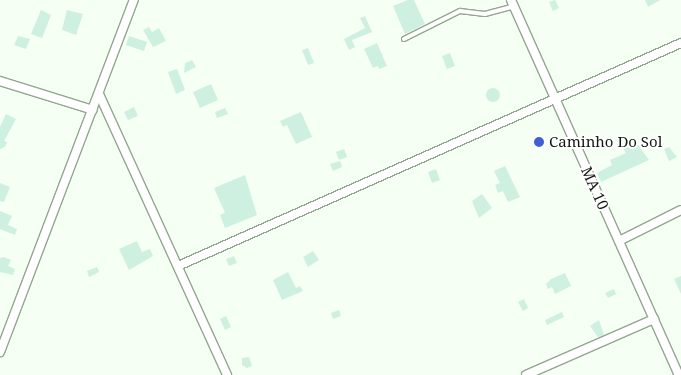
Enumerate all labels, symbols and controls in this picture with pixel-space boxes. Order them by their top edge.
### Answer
place label: Caminho Do Sol [549,133,662,151]
marker: Caminho Do Sol [533,136,545,148]
street label: MA 10 [578,164,612,212]

